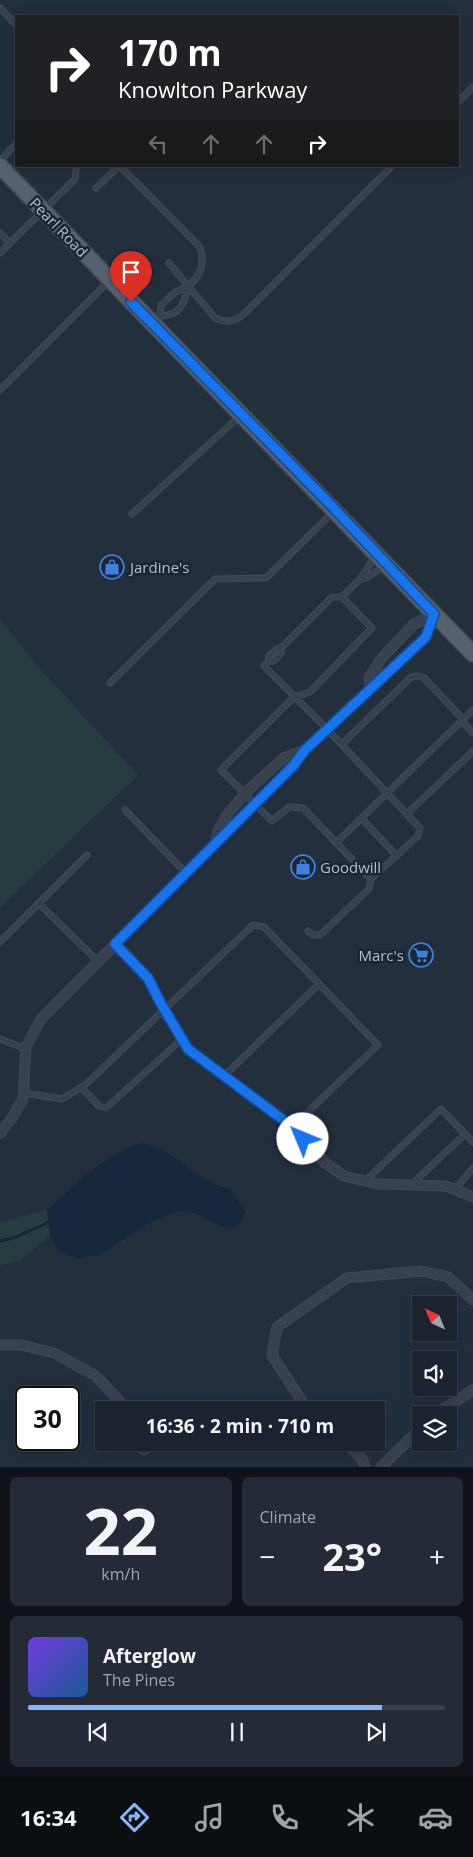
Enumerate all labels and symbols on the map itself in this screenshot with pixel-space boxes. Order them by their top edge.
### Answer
street label: Pearl Road [26,193,92,261]
pin [110,251,152,302]
shop icon: Jardine's [99,554,125,580]
place label: Jardine's [128,557,190,577]
shop icon: Goodwill [290,854,316,880]
place label: Goodwill [320,857,381,877]
supermarket icon: Marc's [408,942,434,968]
place label: Marc's [358,945,404,965]
position arrow [276,1112,328,1164]
north arrow [412,1296,458,1341]
speed limit sign: 30 [15,1386,80,1451]

